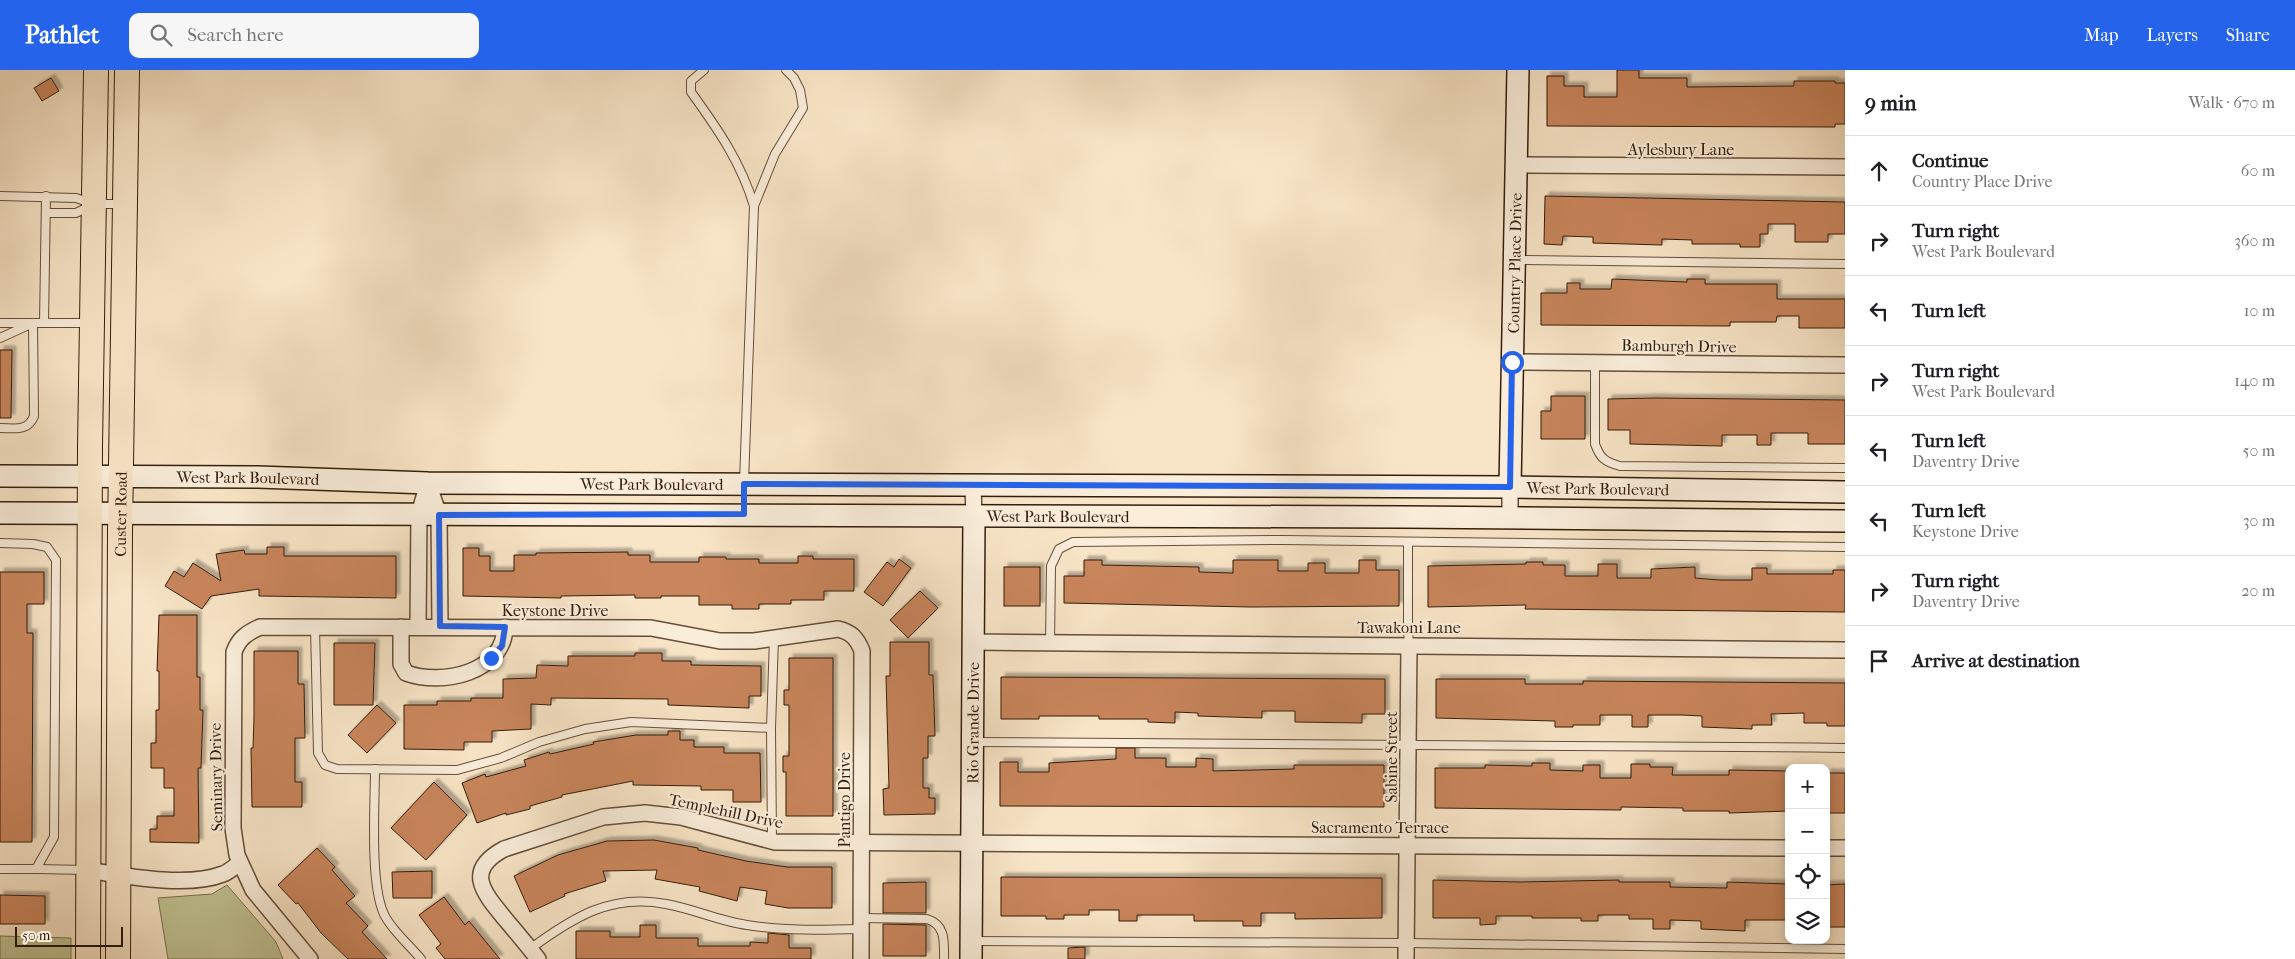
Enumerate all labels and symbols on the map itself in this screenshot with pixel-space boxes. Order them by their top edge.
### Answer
street label: Aylesbury Lane [1627,140,1734,159]
street label: Country Place Drive [1503,193,1525,333]
street label: Bamburgh Drive [1621,335,1737,357]
route start [1501,351,1524,374]
street label: West Park Boulevard [175,467,320,489]
street label: Custer Road [110,471,130,557]
street label: West Park Boulevard [579,474,724,494]
street label: West Park Boulevard [1525,478,1670,499]
street label: West Park Boulevard [985,506,1130,526]
street label: Keystone Drive [502,601,608,620]
street label: Tawakoni Lane [1357,618,1461,637]
route end [480,647,503,670]
street label: Rio Grande Drive [963,662,983,784]
street label: Sabine Street [1382,711,1401,803]
street label: Seminary Drive [206,722,226,832]
street label: Pantigo Drive [835,752,854,848]
street label: Templehill Drive [667,790,785,832]
street label: Sacramento Terrace [1311,818,1449,837]
scale bar [15,924,122,947]

